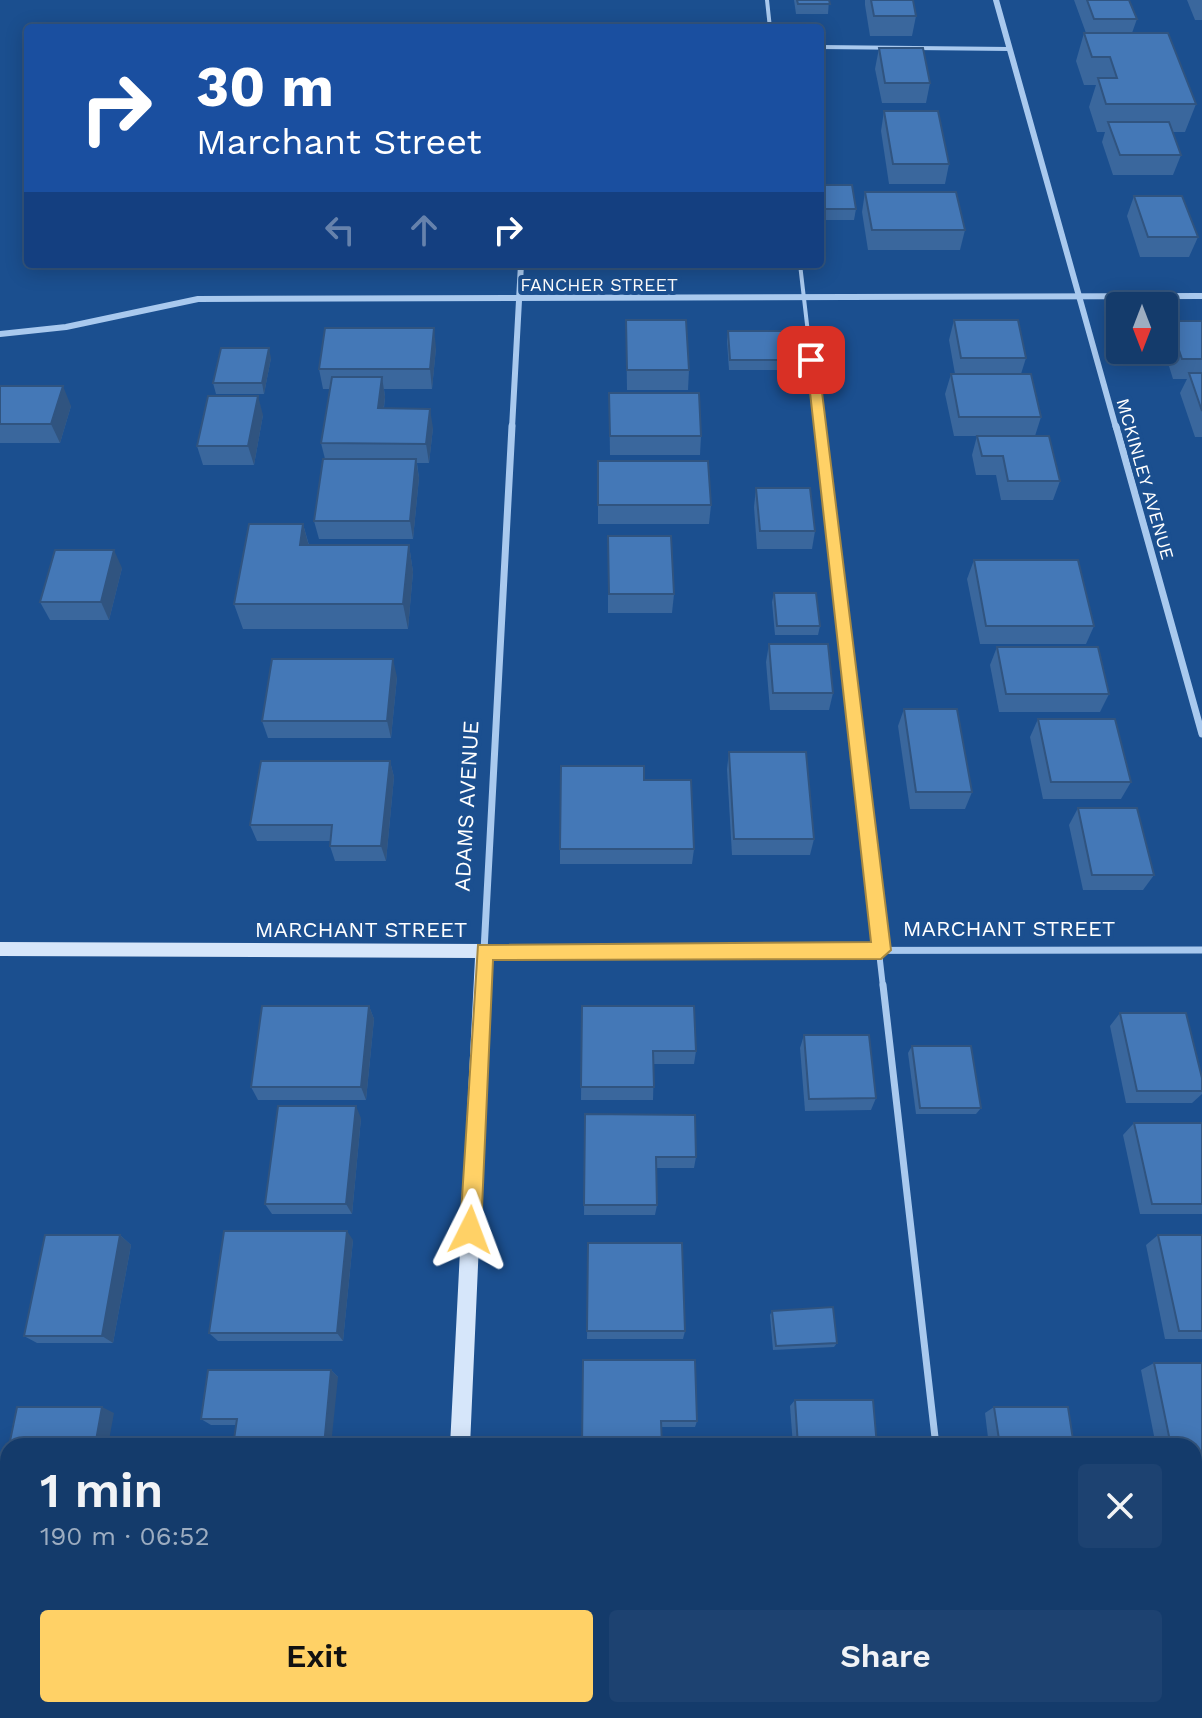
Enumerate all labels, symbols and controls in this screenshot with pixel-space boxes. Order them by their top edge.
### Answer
text: 30 m [196,54,334,120]
icon: right [64,56,168,160]
text: Marchant Street [196,121,482,163]
icon: left [318,208,362,252]
icon: ahead [402,208,446,252]
icon: right [486,208,530,252]
street label: FANCHER STREET [520,274,678,295]
north arrow [1106,292,1178,364]
map controls [1106,292,1178,364]
pin [777,326,845,394]
icon: arrive [789,338,833,382]
street label: MCKINLEY AVENUE [1112,396,1179,562]
street label: ADAMS AVENUE [450,720,483,892]
street label: MARCHANT STREET [903,916,1115,941]
street label: MARCHANT STREET [255,917,467,942]
position arrow [428,1188,512,1272]
text: 1 min [40,1462,163,1519]
button: close [1078,1464,1162,1548]
text: 190 m · 06:52 [40,1521,210,1551]
button: Exit [40,1610,593,1702]
button: Share [609,1610,1162,1702]

